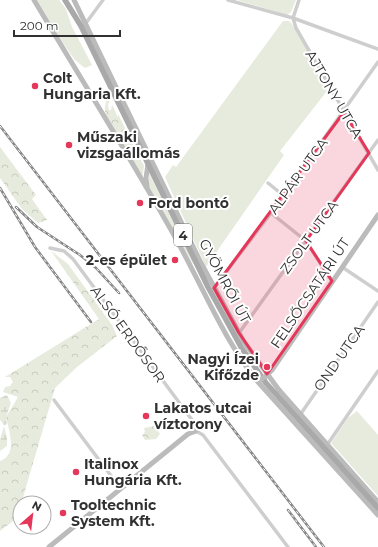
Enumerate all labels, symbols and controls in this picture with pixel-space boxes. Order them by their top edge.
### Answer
scale bar [14,12,120,38]
text: 200 m [20,18,59,33]
street label: AJTONY UTCA [301,47,367,142]
place label: Colt Hungaria Kft. [43,69,141,103]
marker: Colt Hungaria Kft. [30,81,40,91]
place label: Műszaki vizsgaállomás [76,128,181,162]
street label: ALPÁR UTCA [264,134,332,218]
marker: Műszaki vizsgaállomás [64,140,74,150]
place label: Ford bontó [148,194,229,212]
street label: ZSOLT UTCA [276,196,342,277]
marker: Ford bontó [135,198,145,208]
road number: 4 [174,224,192,246]
street label: FELSŐCSATÁRI ÚT [266,234,354,352]
street label: GYÖMRŐI ÚT [195,236,255,326]
place label: 2-es épület [86,251,167,269]
marker: 2-es épület [170,255,180,265]
street label: ALSÓ ERDŐSOR [87,282,169,386]
street label: OND UTCA [310,321,369,395]
place label: Nagyi Ízei Kifőzde [188,350,259,384]
marker: Nagyi Ízei Kifőzde [262,362,272,372]
place label: Lakatos utcai víztorony [153,399,252,433]
marker: Lakatos utcai víztorony [141,411,151,421]
place label: Italinox Hungária Kft. [84,455,182,489]
marker: Italinox Hungária Kft. [71,467,81,477]
north arrow [12,495,52,535]
place label: Tooltechnic System Kft. [71,496,157,530]
text: N [29,498,44,514]
marker: Tooltechnic System Kft. [58,508,68,518]

